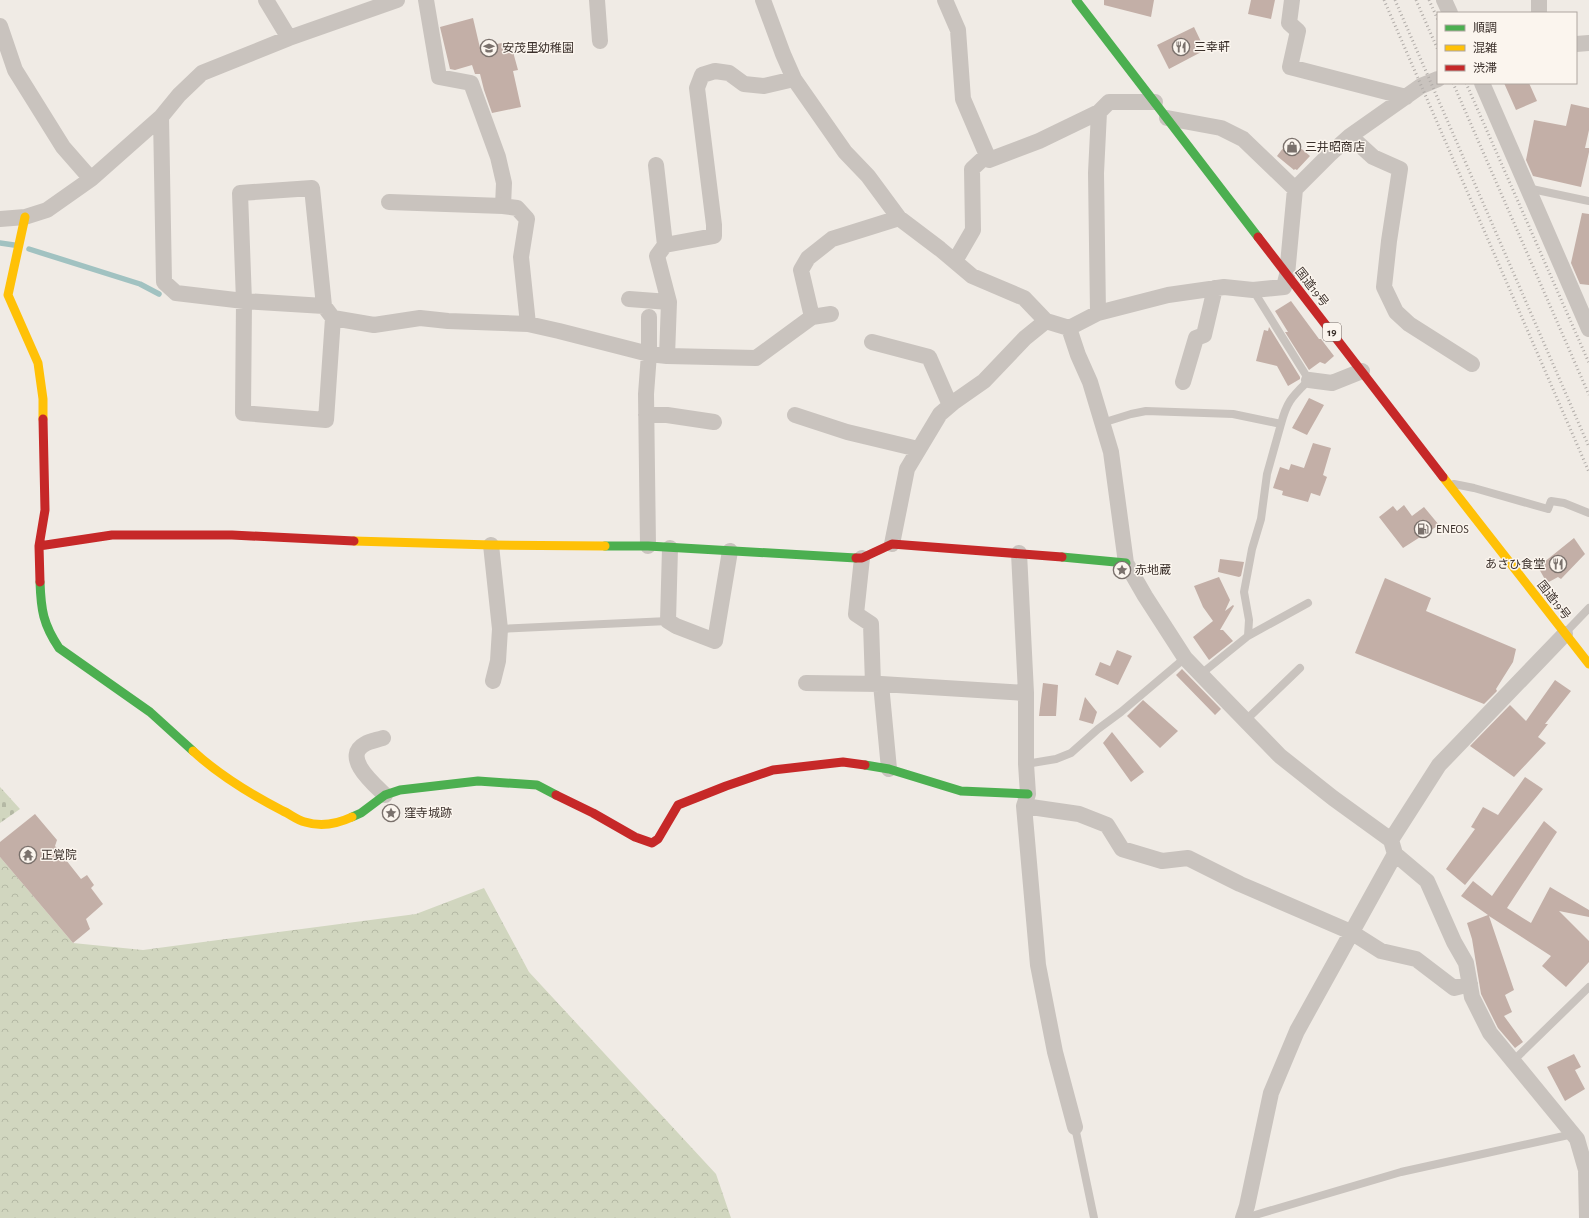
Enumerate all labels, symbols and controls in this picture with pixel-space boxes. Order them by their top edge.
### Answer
legend [1437,12,1577,84]
text: 順調 [1473,22,1497,34]
restaurant icon: 三幸軒 [1171,37,1191,57]
school or university icon: 安茂里幼稚園 [479,38,499,58]
place label: 安茂里幼稚園 [502,41,574,54]
place label: 三幸軒 [1194,41,1230,53]
text: 混雑 [1473,41,1497,54]
text: 渋滞 [1473,62,1497,74]
shop icon: 三井昭商店 [1282,137,1302,157]
place label: 三井昭商店 [1305,140,1365,153]
street label: 国道19号 [1293,265,1332,309]
road number: 19 [1323,323,1341,341]
fuel station icon: ENEOS [1413,519,1433,539]
place label: ENEOS [1436,523,1469,535]
restaurant icon: あさひ食堂 [1548,554,1568,574]
place label: あさひ食堂 [1485,557,1545,570]
place icon: 赤地蔵 [1112,560,1132,580]
place label: 赤地蔵 [1135,564,1171,576]
street label: 国道19号 [1535,578,1574,622]
place icon: 窪寺城跡 [381,803,401,823]
place label: 窪寺城跡 [404,807,452,819]
temple icon: 正覚院 [18,845,38,865]
place label: 正覚院 [41,848,77,861]

